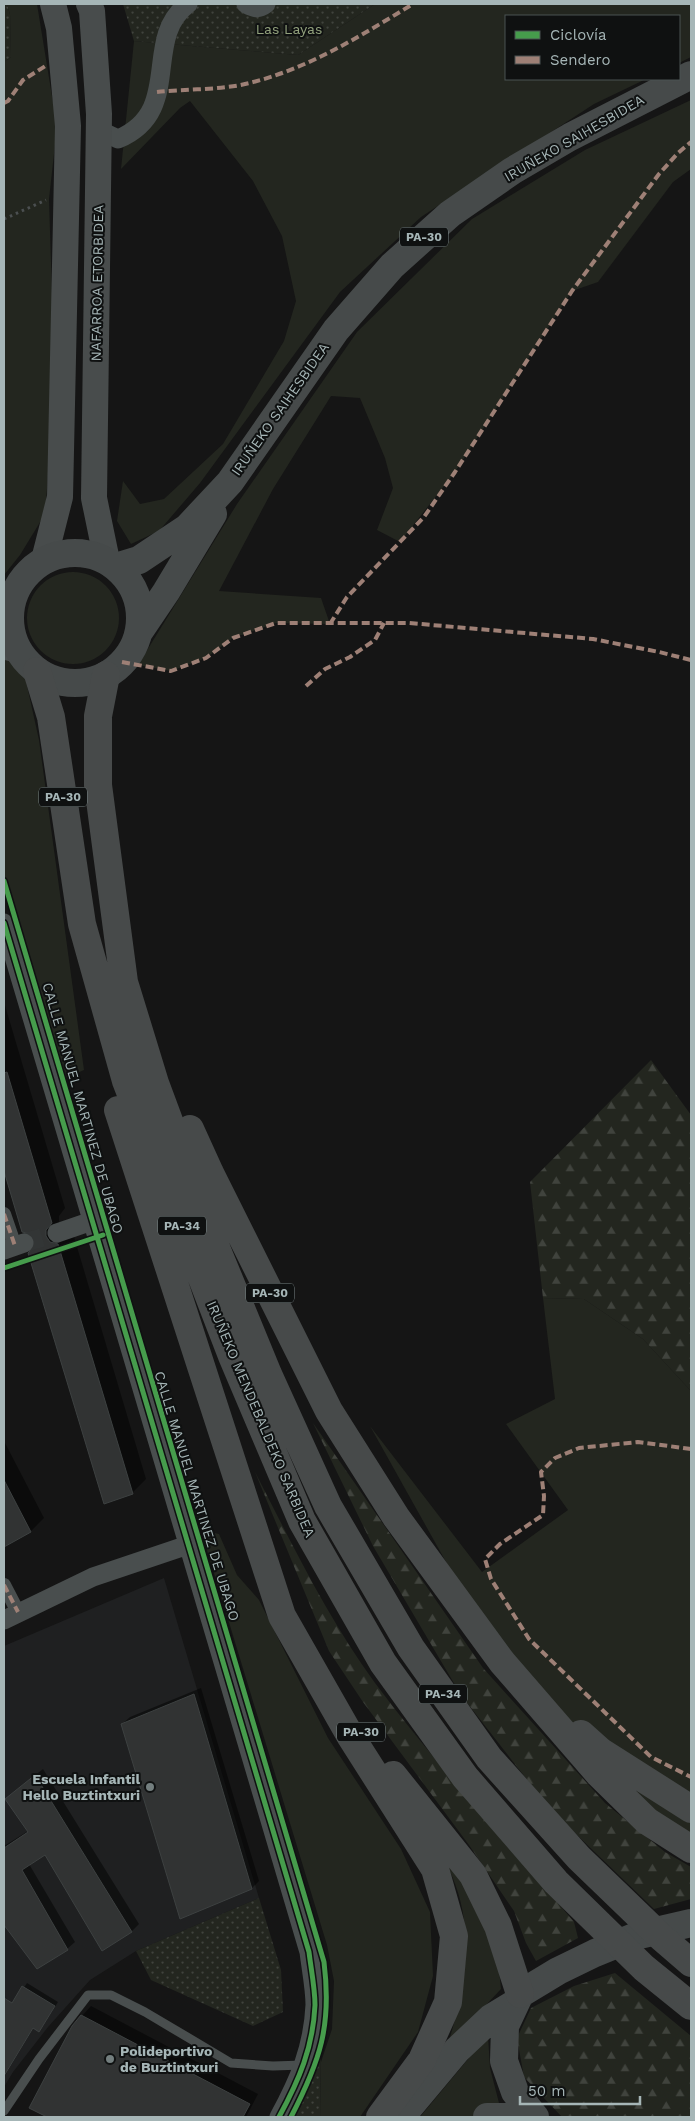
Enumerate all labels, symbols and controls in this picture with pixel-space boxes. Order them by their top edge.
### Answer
legend [505,15,680,80]
park label: Las Layas [256,21,322,37]
text: Ciclovía [550,26,607,44]
text: Sendero [550,51,611,69]
street label: IRUÑEKO SAIHESBIDEA [501,91,647,185]
street label: NAFARROA ETORBIDEA [88,204,106,362]
road number: PA-30 [400,228,448,246]
street label: IRUÑEKO SAIHESBIDEA [228,339,332,479]
road number: PA-30 [39,788,87,806]
street label: CALLE MANUEL MARTINEZ DE UBAGO [39,981,127,1235]
road number: PA-34 [158,1216,206,1236]
road number: PA-30 [246,1284,294,1302]
street label: IRUÑEKO MENDEBALDEKO SARBIDEA [204,1298,318,1540]
street label: CALLE MANUEL MARTINEZ DE UBAGO [151,1369,243,1623]
road number: PA-34 [419,1685,467,1704]
road number: PA-30 [337,1722,385,1741]
place label: Escuela Infantil Hello Buztintxuri [23,1771,140,1803]
marker: Escuela Infantil Hello Buztintxuri [144,1781,156,1793]
place label: Polideportivo de Buztintxuri [120,2043,218,2075]
marker: Polideportivo de Buztintxuri [104,2053,116,2065]
scale bar [520,2074,640,2106]
text: 50 m [528,2082,565,2100]

